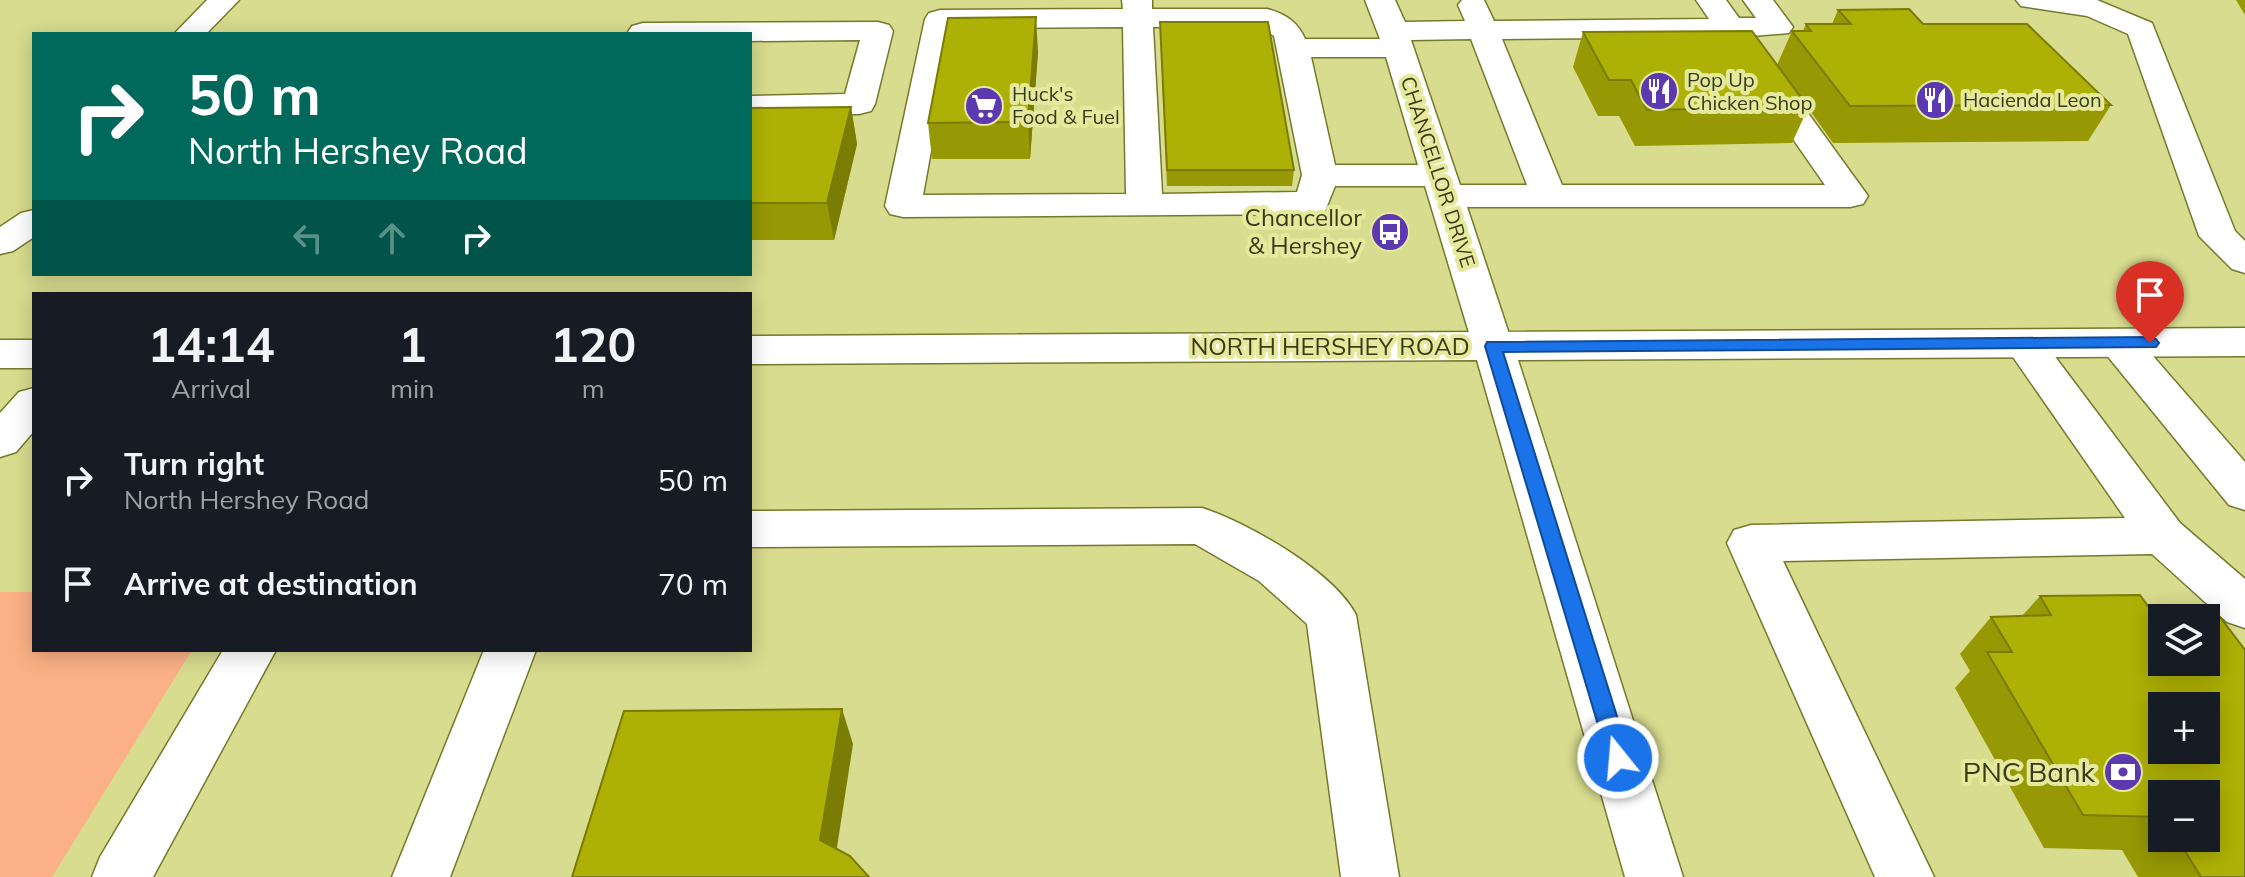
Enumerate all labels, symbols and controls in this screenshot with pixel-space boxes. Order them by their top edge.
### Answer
text: 50 m [188,59,321,129]
icon: right [56,64,160,168]
place label: Pop Up Chicken Shop [1687,67,1813,115]
restaurant icon: Pop Up Chicken Shop [1638,70,1680,112]
street label: CHANCELLOR DRIVE [1396,73,1481,271]
restaurant icon: Hacienda Leon [1914,79,1956,121]
place label: Huck's Food & Fuel [1012,81,1120,129]
supermarket icon: Huck's Food & Fuel [963,85,1005,127]
place label: Hacienda Leon [1963,87,2102,112]
text: North Hershey Road [188,128,528,173]
place label: Chancellor & Hershey [1245,202,1362,260]
bus stop icon: Chancellor & Hershey [1369,211,1411,253]
icon: left [286,216,330,260]
icon: ahead [370,216,414,260]
icon: right [454,216,498,260]
pin [2116,261,2184,343]
icon: arrive [2128,273,2172,317]
text: 14:14 [148,314,275,374]
text: 1 [398,314,427,374]
text: 120 [550,314,636,374]
street label: NORTH HERSHEY ROAD [1190,331,1470,361]
text: Arrival [171,372,251,405]
text: min [390,372,434,405]
text: m [582,372,605,405]
text: Turn right [124,445,264,483]
icon: right [56,458,100,502]
text: 50 m [658,461,728,499]
text: North Hershey Road [124,483,369,516]
icon: arrive [56,562,100,606]
text: Arrive at destination [124,565,418,603]
text: 70 m [658,565,728,603]
map controls [2148,604,2220,852]
button: layers [2148,604,2220,676]
button: + [2148,692,2220,764]
position arrow [1576,716,1660,800]
bank icon: PNC Bank [2102,751,2144,793]
place label: PNC Bank [1963,754,2096,789]
button: − [2148,780,2220,852]

